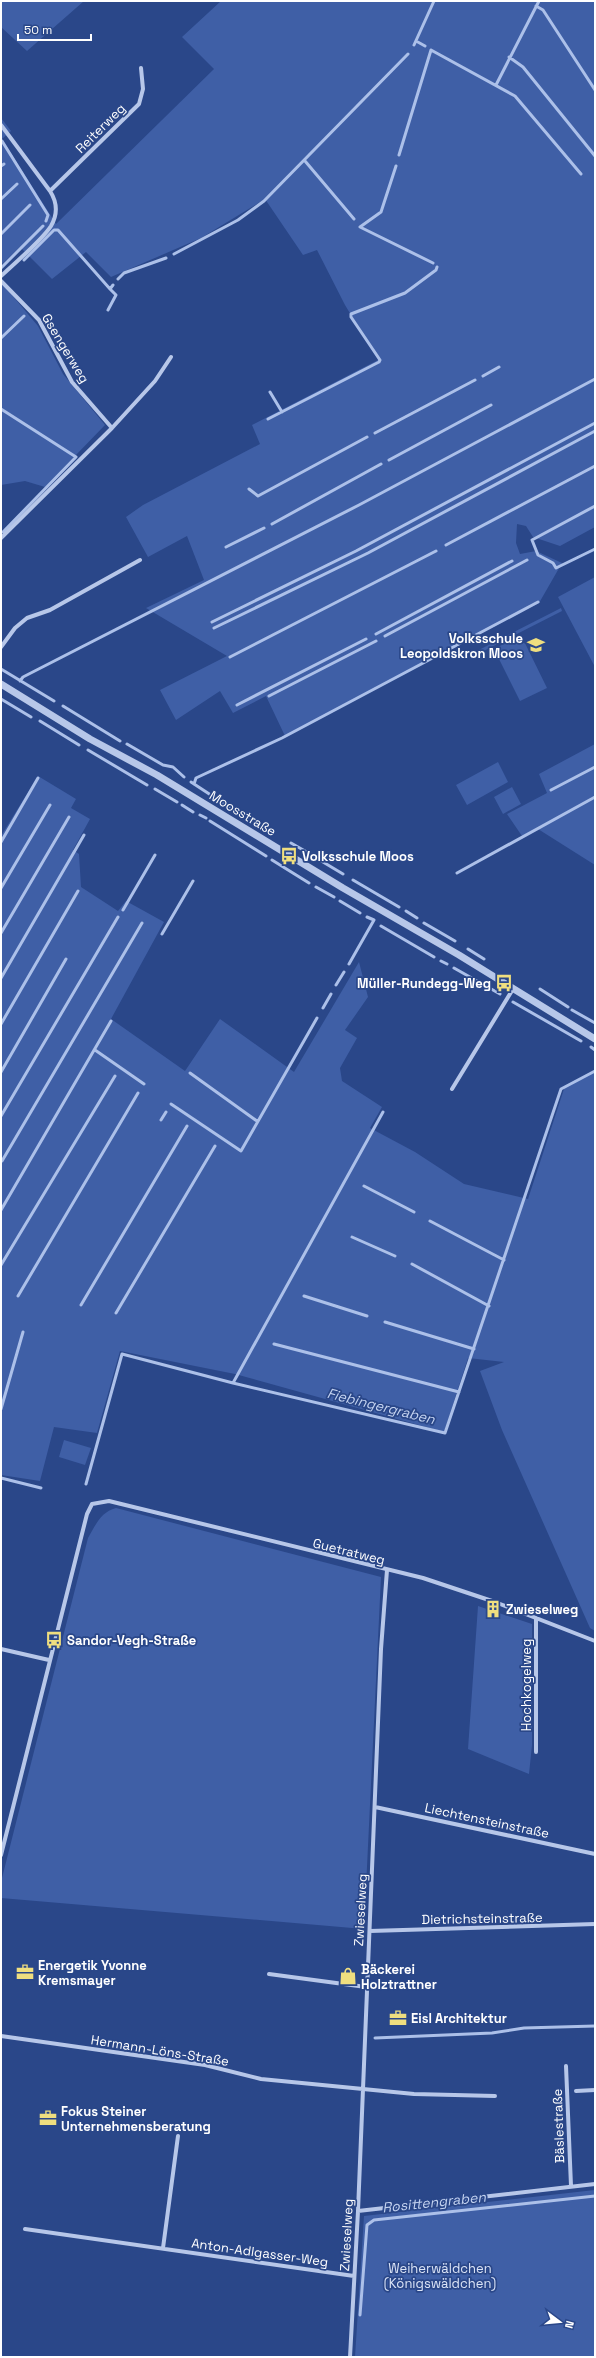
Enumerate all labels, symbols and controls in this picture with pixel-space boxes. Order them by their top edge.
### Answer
scale bar [18,16,91,42]
text: 50 m [24,22,52,38]
street label: Reiterweg [72,100,129,157]
street label: Gsengerweg [38,310,93,386]
place label: Volksschule Leopoldskron Moos [400,630,523,662]
school or university icon: Volksschule Leopoldskron Moos [526,635,546,655]
street label: Moosstraße [206,787,279,840]
bus stop icon: Volksschule Moos [279,846,299,866]
place label: Volksschule Moos [302,848,414,865]
bus stop icon: Müller-Rundegg-Weg [494,973,514,993]
place label: Müller-Rundegg-Weg [357,975,491,992]
water label: Fiebingergraben [325,1384,437,1428]
street label: Guetratweg [311,1534,387,1569]
building icon: Zwieselweg [483,1599,503,1619]
place label: Zwieselweg [506,1601,578,1618]
bus stop icon: Sandor-Vegh-Straße [44,1630,64,1650]
place label: Sandor-Vegh-Straße [67,1632,196,1649]
street label: Hochkogelweg [518,1639,535,1731]
street label: Liechtensteinstraße [423,1799,551,1842]
street label: Zwieselweg [350,1873,371,1947]
street label: Dietrichsteinstraße [421,1909,543,1928]
place label: Energetik Yvonne Kremsmayer [38,1957,147,1989]
place label: Bäckerei Holztrattner [361,1961,437,1993]
office icon: Energetik Yvonne Kremsmayer [15,1962,35,1982]
shop icon: Bäckerei Holztrattner [338,1966,358,1986]
office icon: Eisl Architektur [388,2008,408,2028]
place label: Eisl Architektur [411,2010,507,2027]
street label: Hermann-Löns-Straße [90,2031,230,2070]
street label: Bäslestraße [549,2088,568,2163]
place label: Fokus Steiner Unternehmensberatung [61,2103,211,2135]
office icon: Fokus Steiner Unternehmensberatung [38,2108,58,2128]
water label: Rosittengraben [381,2188,487,2216]
street label: Zwieselweg [336,2198,357,2272]
street label: Anton-Adlgasser-Weg [190,2234,329,2271]
park label: Weiherwäldchen (Königswäldchen) [384,2260,496,2292]
north arrow [540,2302,580,2342]
text: N [562,2319,577,2330]

